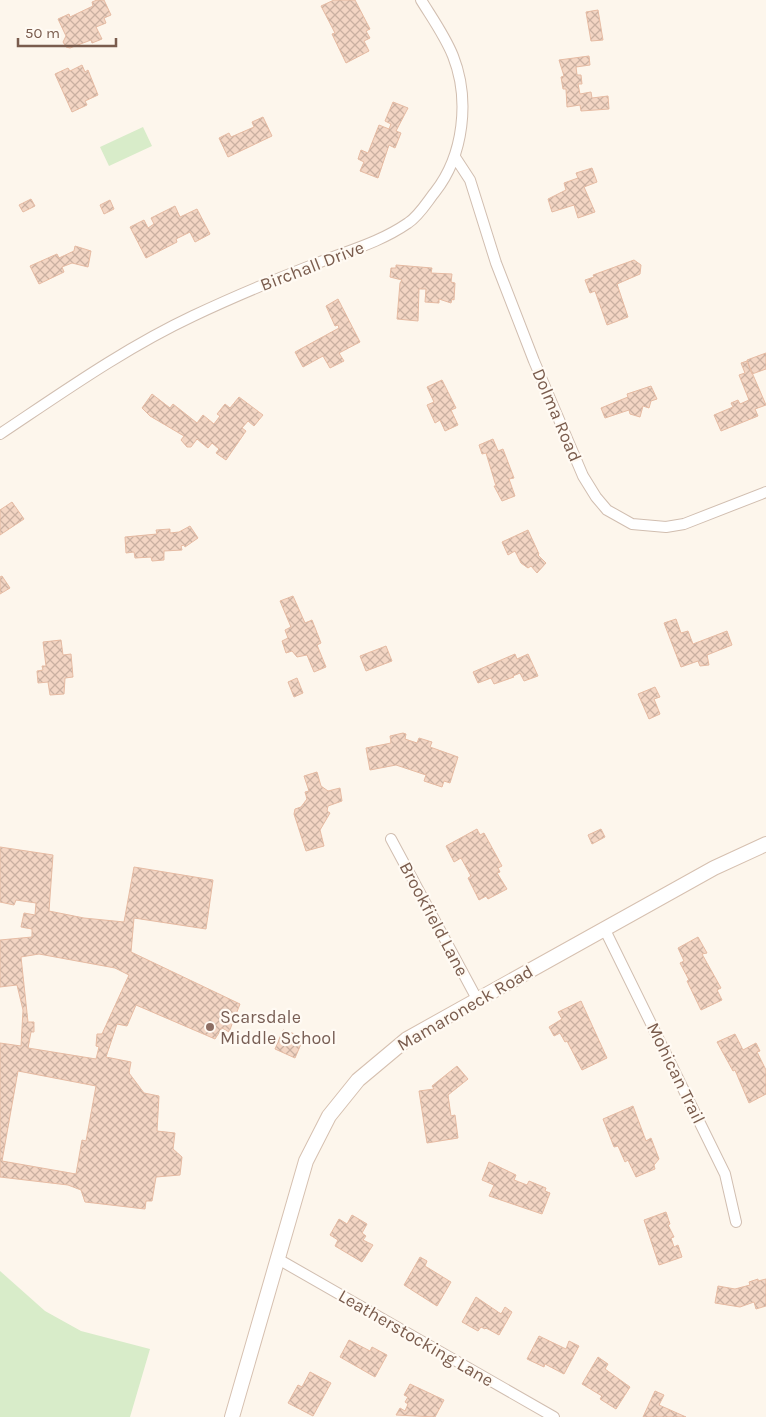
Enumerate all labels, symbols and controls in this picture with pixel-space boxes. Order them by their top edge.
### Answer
scale bar [18,15,115,47]
text: 50 m [25,24,60,42]
street label: Birchall Drive [257,236,367,296]
street label: Dolma Road [527,365,587,465]
street label: Brookfield Lane [395,858,473,980]
street label: Mamaroneck Road [393,960,537,1056]
place label: Scarsdale Middle School [220,1006,336,1049]
street label: Mohican Trail [642,1019,710,1127]
marker: Scarsdale Middle School [204,1021,216,1033]
street label: Leatherstocking Lane [334,1285,498,1391]

